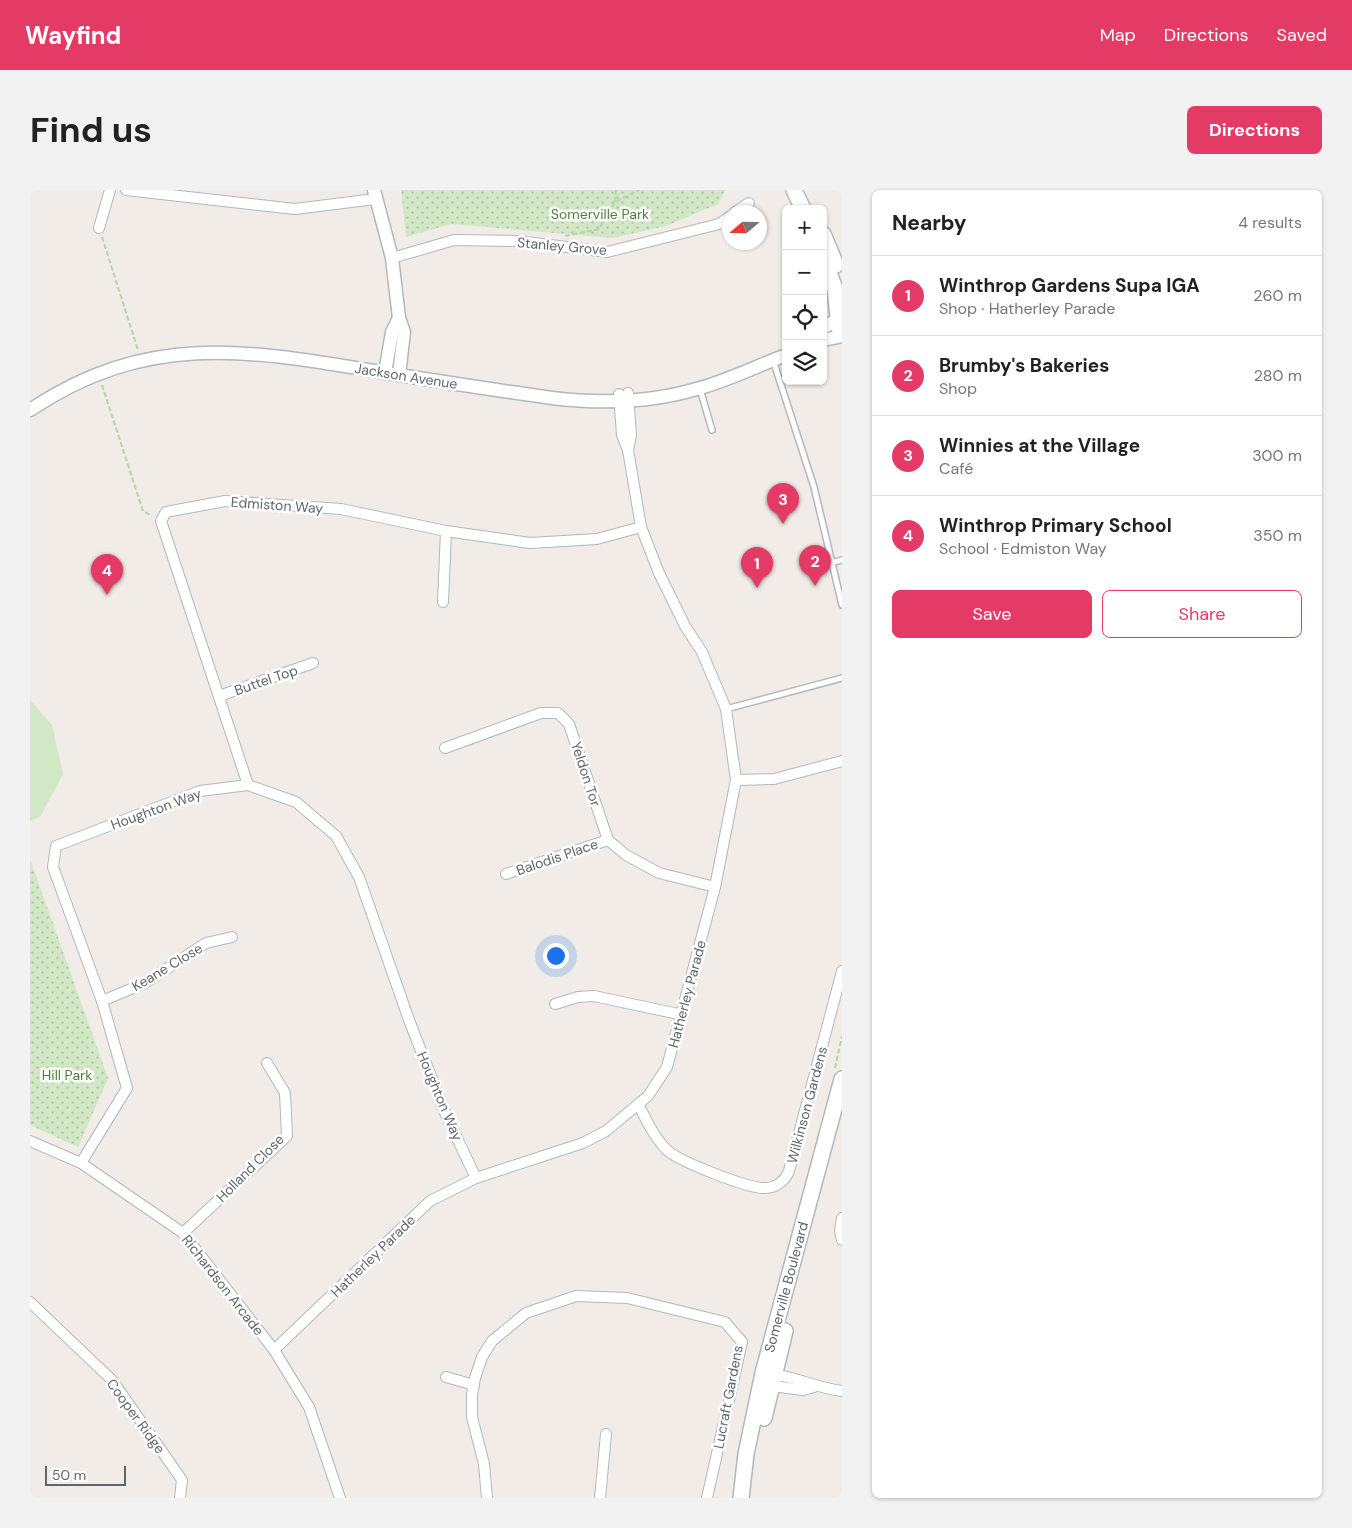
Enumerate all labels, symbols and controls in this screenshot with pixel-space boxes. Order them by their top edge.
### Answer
text: Wayfind [25,20,121,51]
text: Map [1100,23,1136,47]
text: Directions [1164,23,1249,47]
text: Saved [1277,23,1327,47]
button: Directions [1187,106,1322,154]
text: Find us [30,107,152,153]
park label: Somerville Park [551,205,649,223]
north arrow [722,205,767,250]
map controls [782,205,827,385]
button: + [782,205,827,250]
text: Nearby [892,209,966,237]
text: 4 results [1238,212,1302,233]
street label: Stanley Grove [516,233,608,259]
button: − [782,250,827,295]
text: Winthrop Gardens Supa IGA [939,273,1200,298]
text: 1 [905,285,911,306]
text: 260 m [1253,285,1302,306]
button: locate [782,295,827,340]
text: Shop · Hatherley Parade [939,298,1115,319]
button: layers [782,340,827,385]
text: Brumby's Bakeries [939,353,1109,378]
street label: Jackson Avenue [353,359,459,393]
text: 2 [903,365,913,386]
text: 280 m [1254,365,1302,386]
text: Shop [939,378,977,399]
text: Winnies at the Village [939,433,1140,458]
text: 3 [903,445,913,466]
text: 300 m [1252,445,1302,466]
text: Café [939,458,973,479]
pin: 3 [767,483,799,524]
street label: Edmiston Way [230,493,324,517]
text: Winthrop Primary School [939,513,1172,538]
text: 4 [903,525,913,546]
text: 350 m [1253,525,1302,546]
text: School · Edmiston Way [939,538,1107,559]
pin: 2 [799,545,831,586]
pin: 1 [741,547,773,588]
pin: 4 [91,554,123,595]
button: Save [892,590,1092,638]
button: Share [1102,590,1302,638]
street label: Buttel Top [232,661,300,699]
street label: Yeldon Tor [567,739,605,809]
street label: Houghton Way [108,784,204,834]
street label: Balodis Place [514,835,600,879]
street label: Hatherley Parade [664,938,710,1050]
street label: Keane Close [128,939,206,995]
your location [543,943,569,969]
street label: Wilkinson Gardens [783,1044,831,1166]
street label: Houghton Way [413,1049,467,1143]
park label: Hill Park [42,1066,92,1084]
street label: Holland Close [212,1130,288,1206]
street label: Hatherley Parade [327,1211,419,1301]
street label: Somerville Boulevard [760,1220,812,1354]
street label: Richardson Arcade [178,1231,268,1339]
street label: Lucraft Gardens [709,1344,747,1450]
street label: Cooper Ridge [103,1375,169,1457]
scale bar [45,1463,126,1486]
text: 50 m [52,1466,86,1484]

